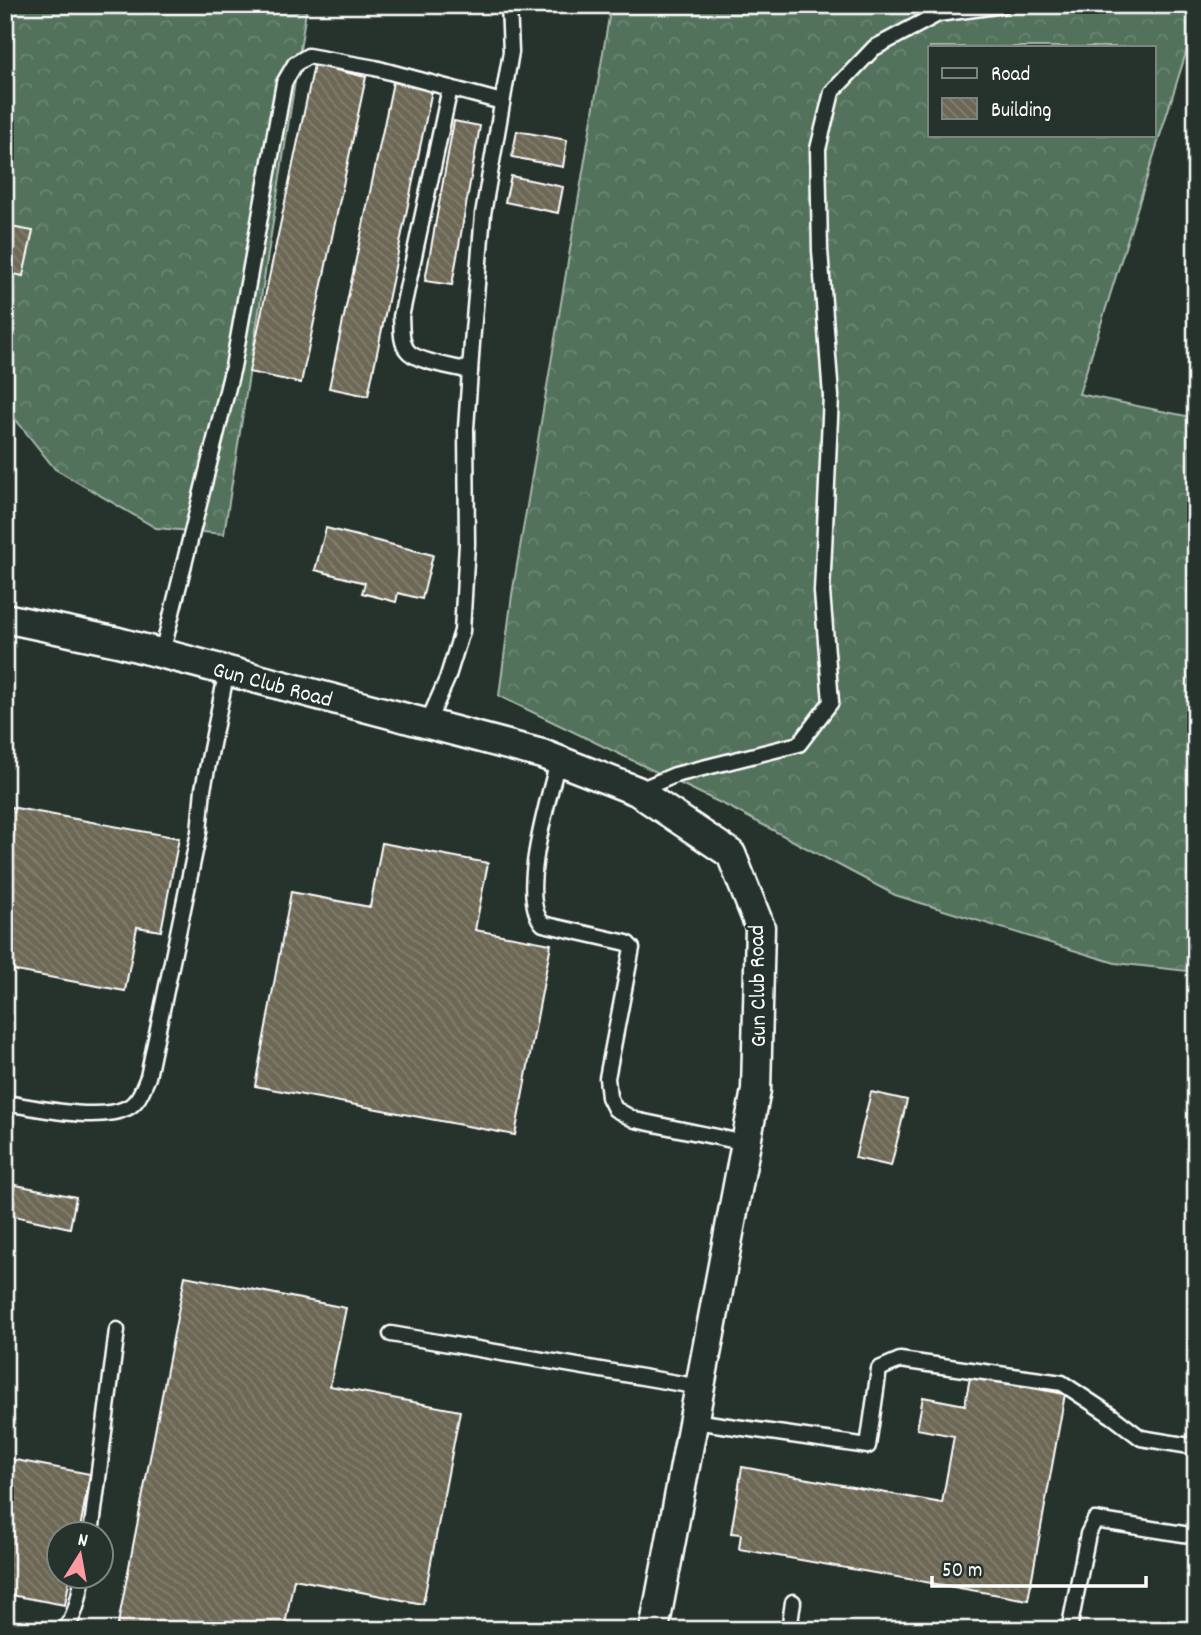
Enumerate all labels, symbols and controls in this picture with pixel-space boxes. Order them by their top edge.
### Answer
legend [928,46,1156,136]
text: Road [991,61,1030,91]
text: Building [991,97,1051,127]
street label: Gun Club Road [209,655,335,718]
street label: Gun Club Road [742,924,777,1047]
north arrow [46,1520,116,1590]
text: N [75,1528,90,1556]
scale bar [932,1544,1145,1588]
text: 50 m [942,1557,982,1587]

